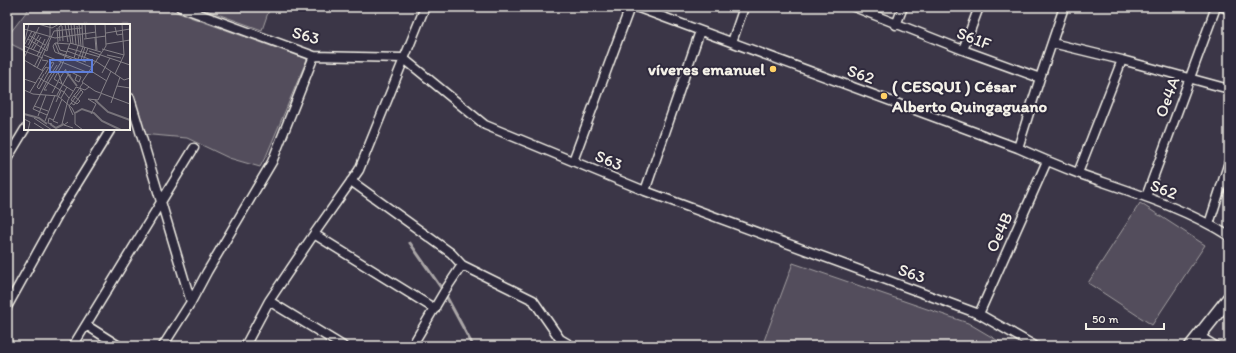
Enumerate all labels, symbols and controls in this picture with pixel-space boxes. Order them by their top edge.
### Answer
street label: S63 [290,22,322,48]
street label: S61F [954,22,994,54]
inset map [24,24,130,130]
place label: víveres emanuel [648,59,765,79]
street label: S62 [845,60,877,88]
marker: víveres emanuel [768,64,778,74]
street label: Oe4A [1151,74,1184,120]
place label: ( CESQUI ) César Alberto Quingaguano [891,76,1048,117]
marker: ( CESQUI ) César Alberto Quingaguano [879,91,889,101]
street label: S63 [592,145,626,175]
street label: S62 [1148,175,1181,203]
street label: Oe4B [981,209,1017,255]
street label: S63 [896,259,928,287]
scale bar [1086,305,1164,331]
text: 50 m [1092,312,1118,326]

